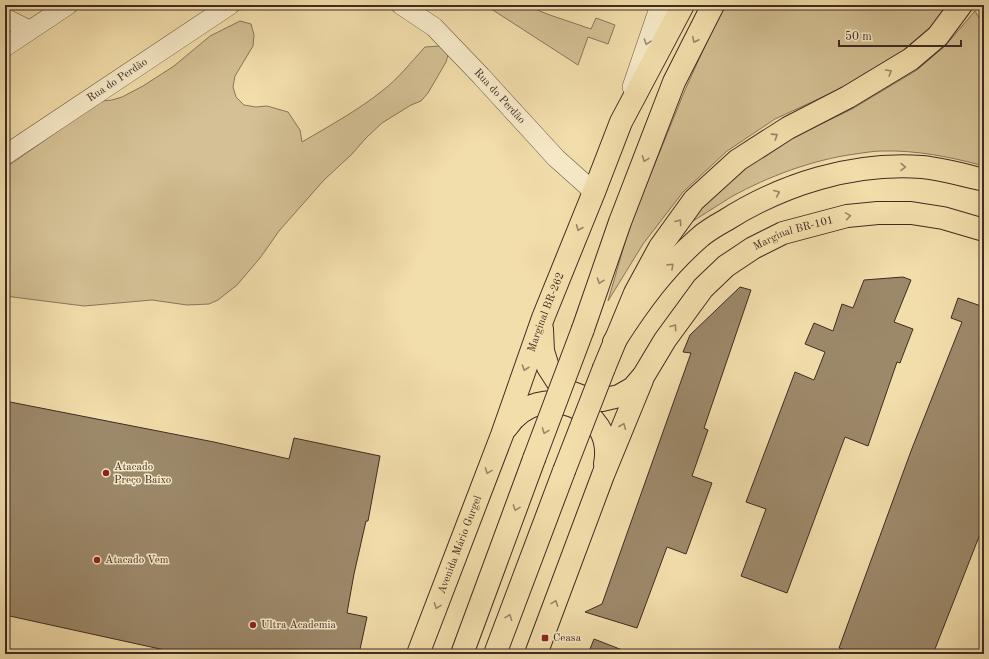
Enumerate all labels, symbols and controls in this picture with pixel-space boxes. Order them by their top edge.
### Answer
scale bar [839,22,961,48]
text: 50 m [845,30,872,43]
one-way arrow [692,35,700,43]
one-way arrow [643,38,651,45]
street label: Rua do Perdão [85,56,149,104]
street label: Rua do Perdão [472,67,527,126]
one-way arrow [885,70,892,77]
one-way arrow [771,134,778,141]
one-way arrow [641,156,649,163]
one-way arrow [900,163,906,171]
one-way arrow [774,190,781,198]
one-way arrow [845,212,851,221]
street label: Marginal BR-101 [751,214,835,252]
one-way arrow [674,219,681,226]
one-way arrow [576,225,584,232]
one-way arrow [666,263,674,270]
street label: Marginal BR-262 [526,271,566,353]
one-way arrow [596,278,604,285]
one-way arrow [669,325,676,332]
one-way arrow [522,364,530,371]
one-way arrow [618,422,626,430]
one-way arrow [541,427,549,434]
place label: Atacado Preço Baixo [114,462,171,486]
marker: Atacado Preço Baixo [101,468,111,478]
one-way arrow [485,468,493,475]
street label: Avenida Mário Gurgel [436,494,484,595]
one-way arrow [512,505,520,512]
marker: Atacado Vem [92,555,102,565]
place label: Atacado Vem [105,555,169,566]
one-way arrow [551,600,559,607]
one-way arrow [433,602,441,609]
one-way arrow [504,614,512,621]
marker: Ultra Academia [248,620,258,630]
place label: Ultra Academia [261,620,337,631]
marker: Ceasa [540,633,550,643]
place label: Ceasa [553,633,582,644]

